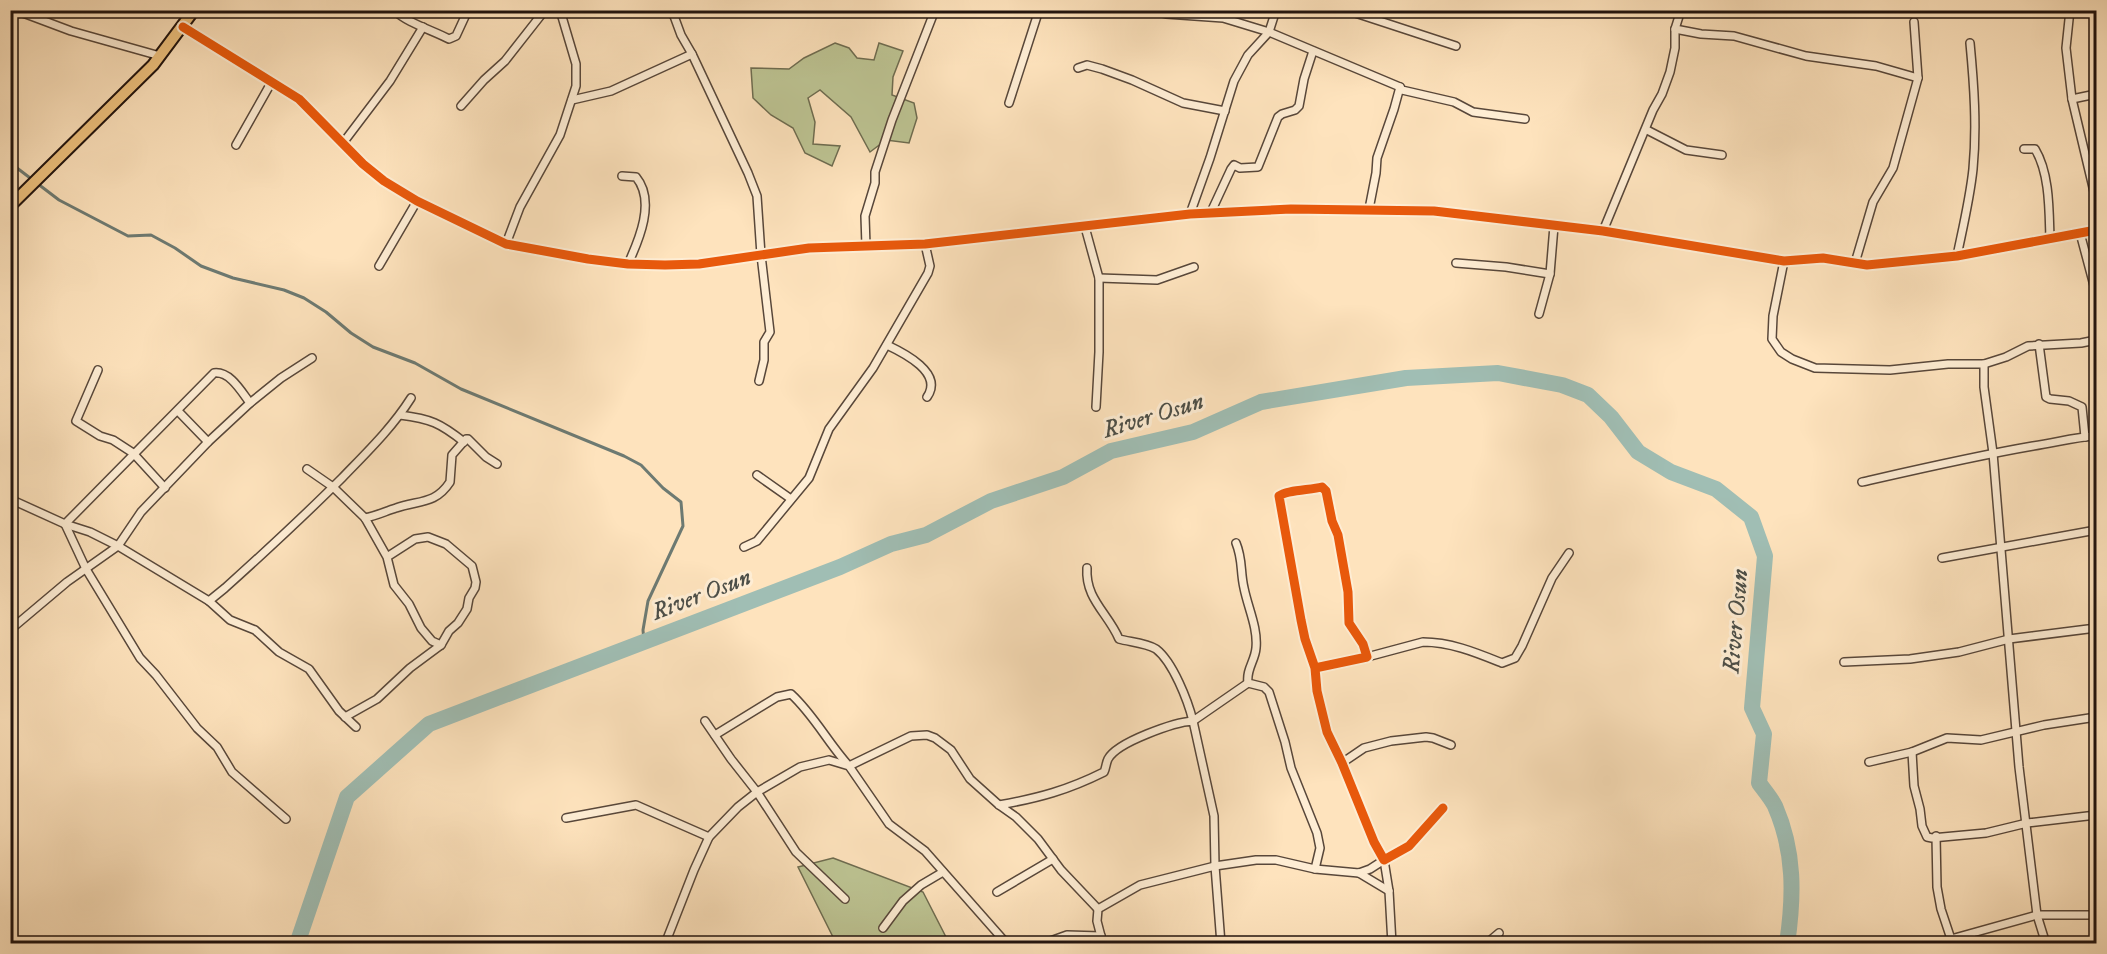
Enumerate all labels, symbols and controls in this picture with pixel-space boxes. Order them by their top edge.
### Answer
water label: River Osun [1098,386,1208,446]
water label: River Osun [646,562,755,628]
water label: River Osun [1716,568,1755,675]

